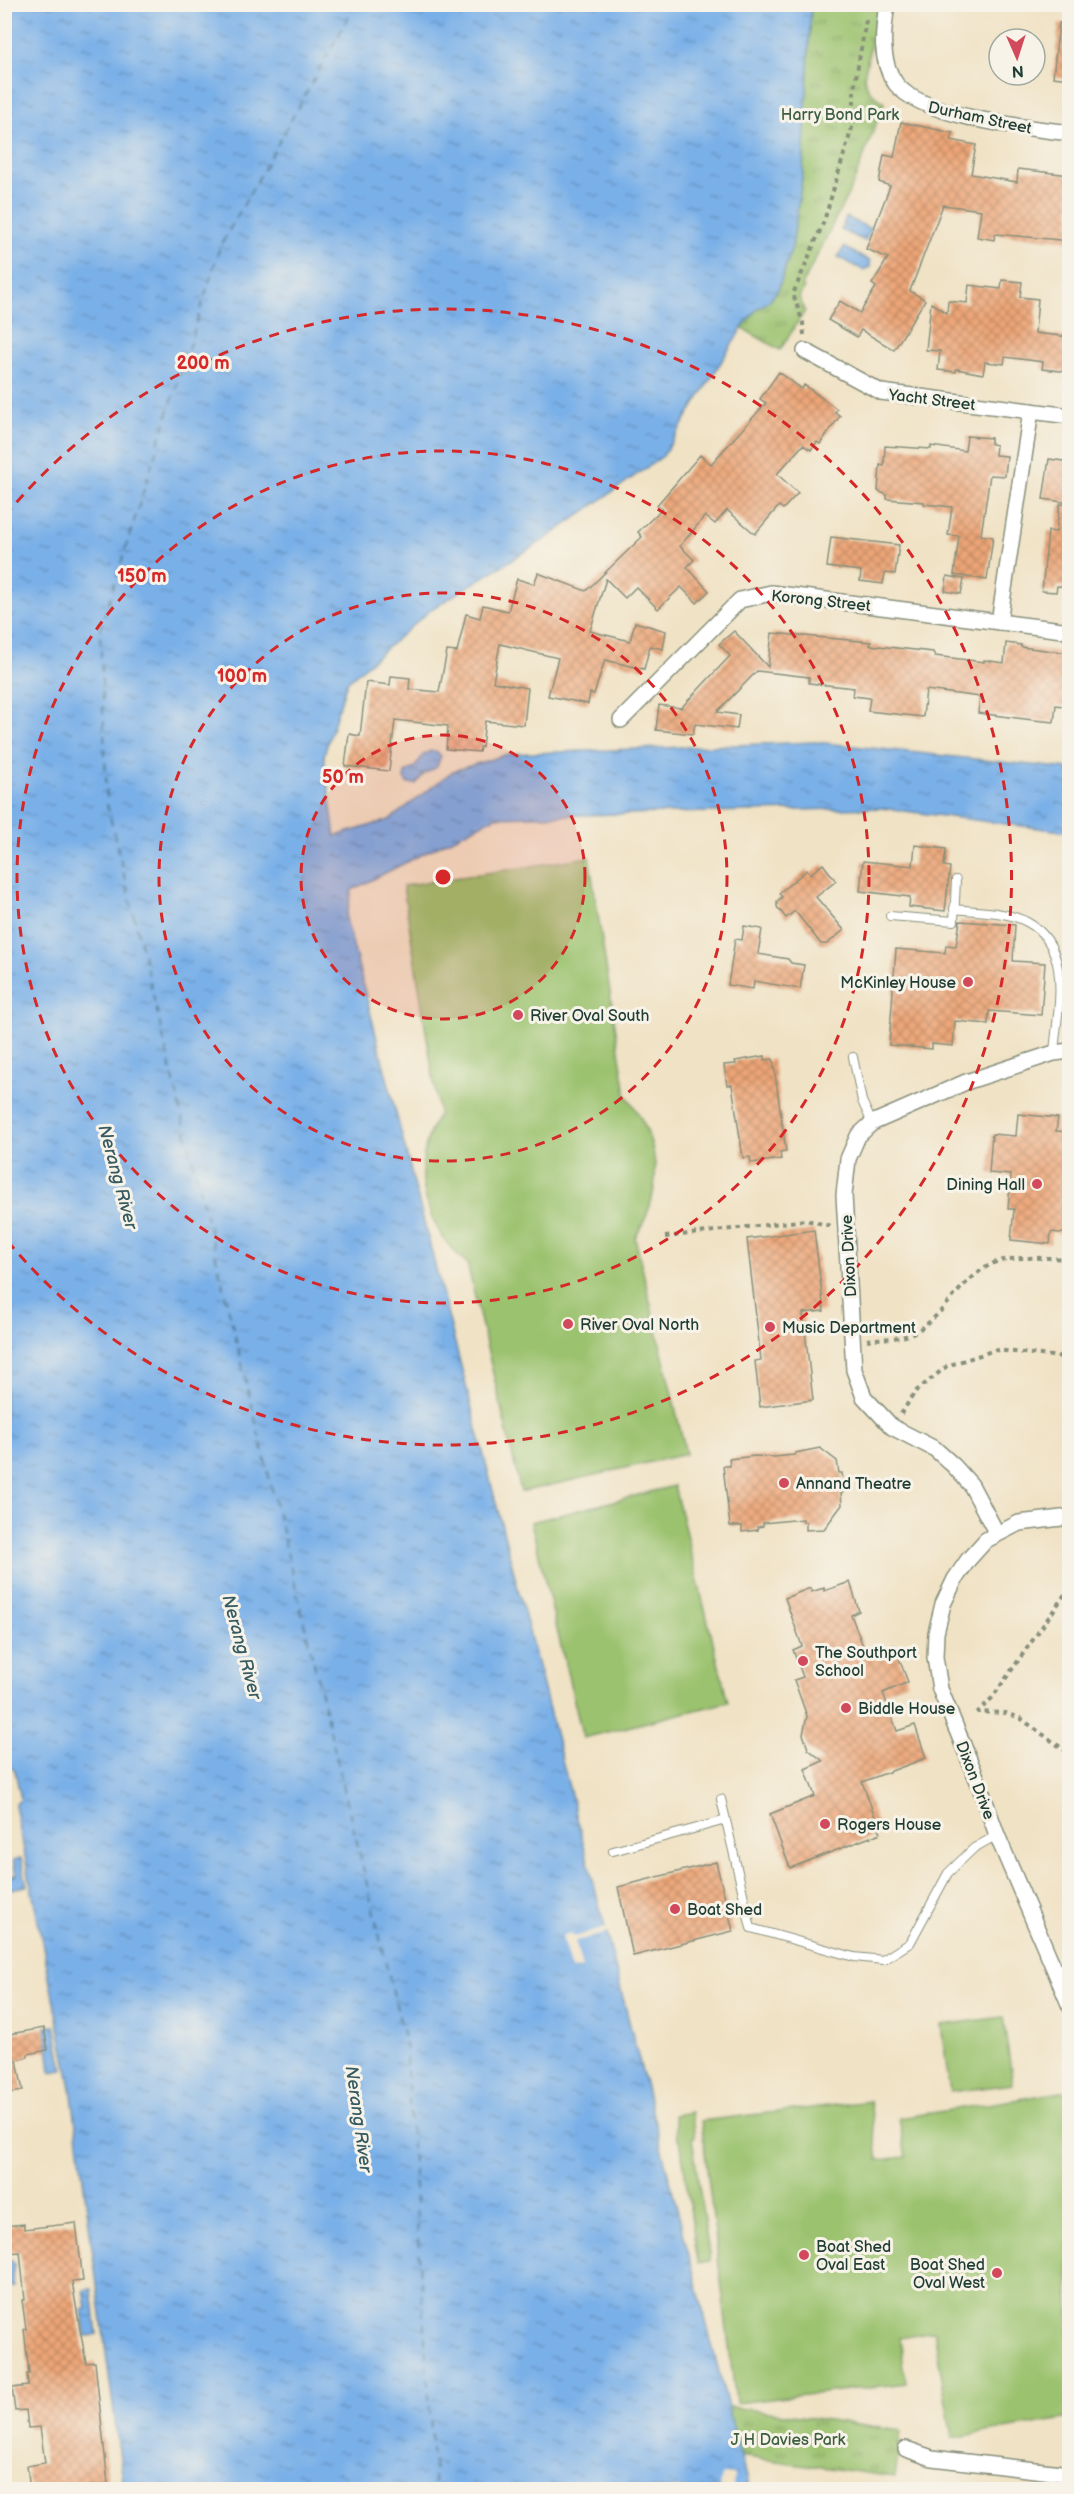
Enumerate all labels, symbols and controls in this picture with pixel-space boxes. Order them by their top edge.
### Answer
north arrow [987,27,1047,87]
text: N [1011,61,1024,80]
street label: Durham Street [926,98,1033,139]
park label: Harry Bond Park [781,106,899,125]
text: 200 m [176,353,230,374]
street label: Yacht Street [886,386,976,415]
text: 150 m [117,566,167,587]
street label: Korong Street [770,587,872,616]
text: 100 m [217,666,267,687]
text: 50 m [322,767,364,788]
centre of rings [433,867,453,887]
place label: McKinley House [840,974,957,993]
marker: McKinley House [961,975,975,989]
place label: River Oval South [530,1007,649,1026]
marker: River Oval South [511,1008,525,1022]
water label: Nerang River [93,1123,142,1233]
place label: Dining Hall [946,1176,1025,1195]
marker: Dining Hall [1030,1177,1044,1191]
street label: Dixon Drive [838,1214,861,1298]
place label: River Oval North [580,1316,699,1335]
marker: River Oval North [561,1317,575,1331]
place label: Music Department [782,1319,916,1338]
marker: Music Department [763,1320,777,1334]
place label: Annand Theatre [796,1475,912,1494]
marker: Annand Theatre [777,1476,791,1490]
water label: Nerang River [217,1593,266,1703]
place label: The Southport School [815,1644,917,1681]
marker: The Southport School [796,1654,810,1668]
place label: Biddle House [858,1700,956,1719]
marker: Biddle House [839,1701,853,1715]
street label: Dixon Drive [951,1739,998,1823]
place label: Rogers House [837,1816,942,1835]
marker: Rogers House [818,1817,832,1831]
place label: Boat Shed [687,1901,762,1920]
marker: Boat Shed [668,1902,682,1916]
water label: Nerang River [341,2064,377,2175]
place label: Boat Shed Oval East [816,2238,891,2275]
marker: Boat Shed Oval East [797,2248,811,2262]
place label: Boat Shed Oval West [910,2256,985,2293]
marker: Boat Shed Oval West [990,2266,1004,2280]
park label: J H Davies Park [731,2431,846,2450]

